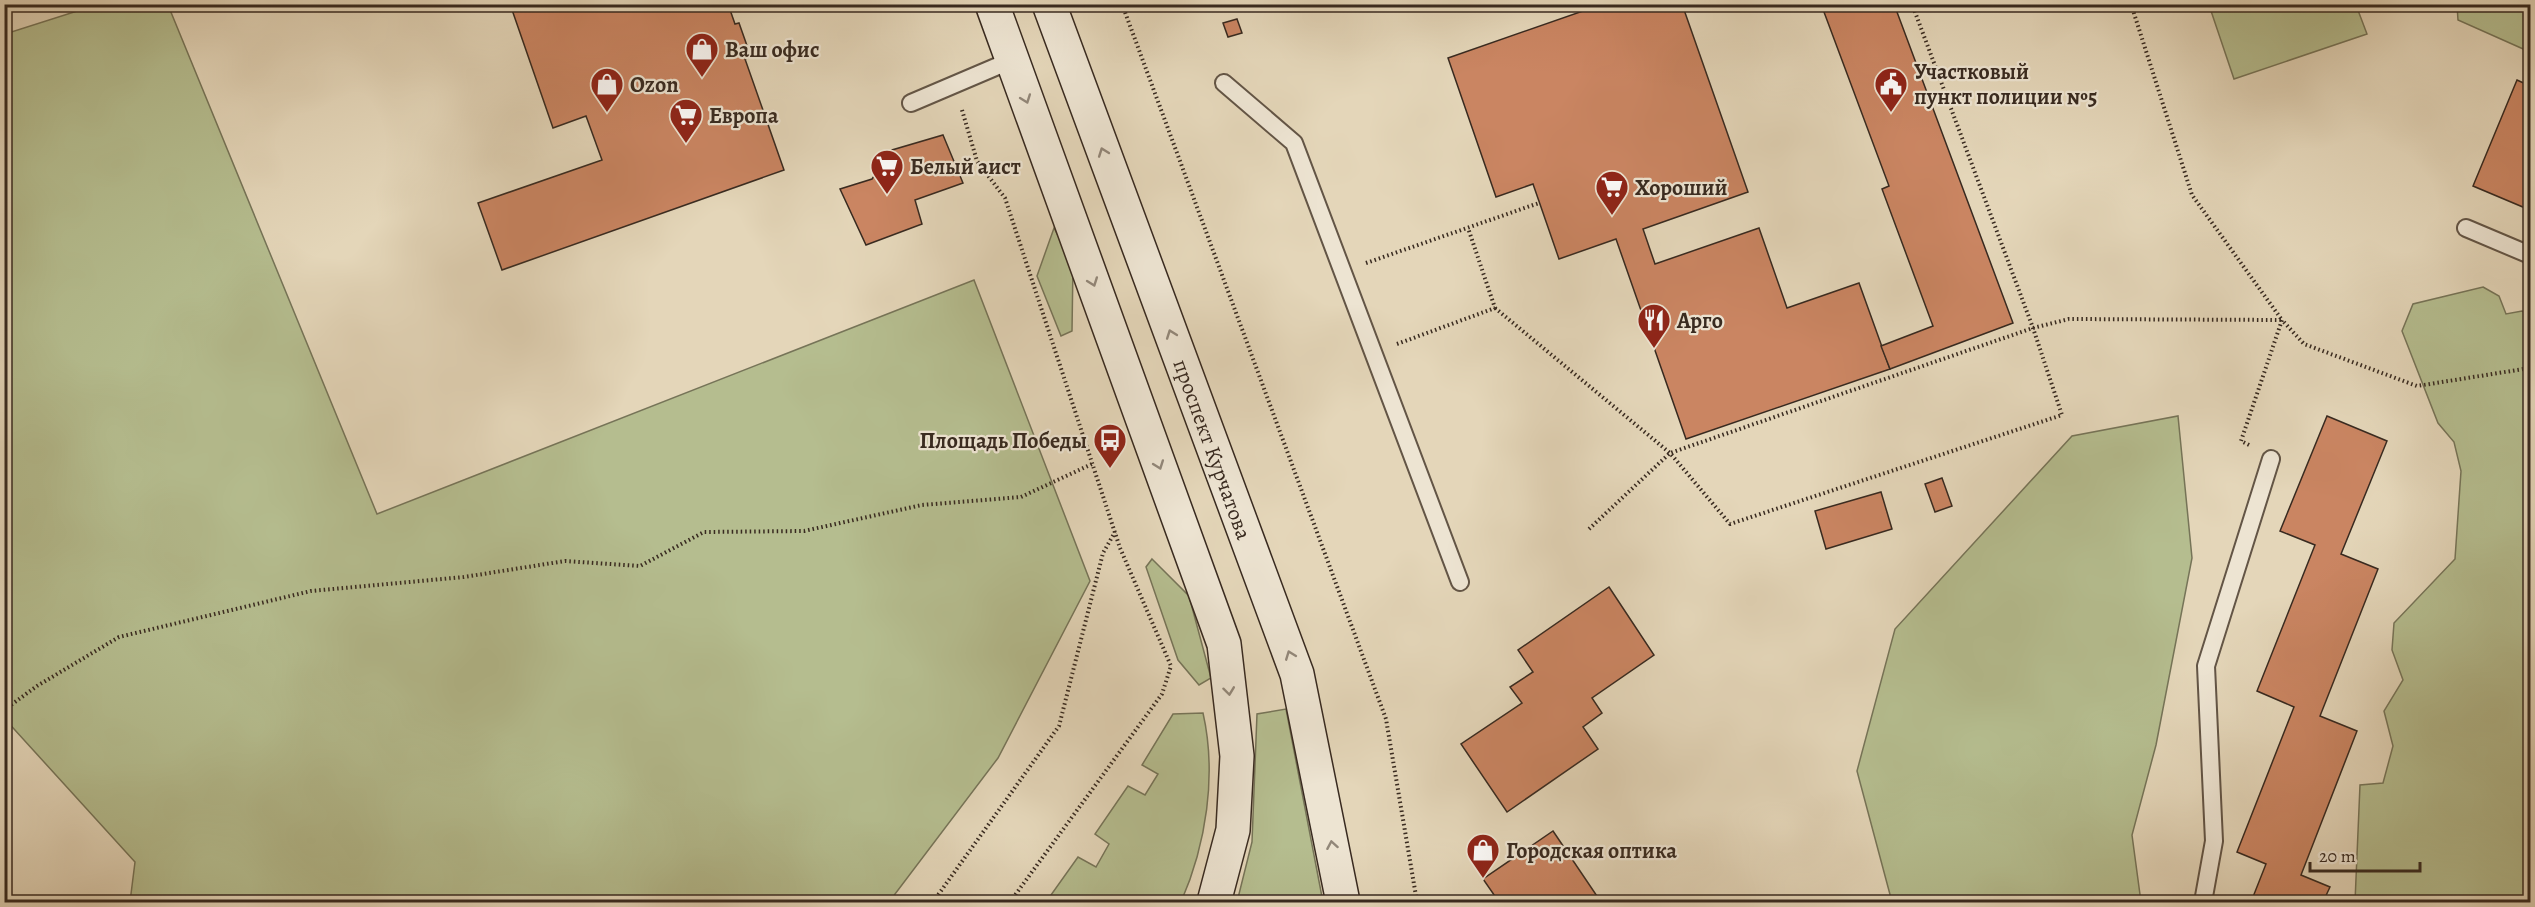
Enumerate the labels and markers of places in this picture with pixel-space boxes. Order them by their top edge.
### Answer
shop icon: Ваш офис [684,31,720,78]
place label: Ваш офис [725,35,819,65]
place label: Участковый пункт полиции №5 [1914,57,2097,112]
shop icon: Ozon [589,66,625,113]
public building icon: Участковый пункт полиции №5 [1873,66,1909,113]
place label: Ozon [630,70,679,100]
supermarket icon: Европа [668,97,704,144]
place label: Европа [709,101,779,131]
supermarket icon: Белый аист [869,148,905,195]
place label: Белый аист [910,152,1021,182]
supermarket icon: Хороший [1594,169,1630,216]
place label: Хороший [1635,173,1728,203]
restaurant icon: Арго [1636,302,1672,349]
place label: Арго [1676,306,1723,336]
bus stop icon: Площадь Победы [1092,422,1128,469]
place label: Площадь Победы [919,426,1087,456]
shop icon: Городская оптика [1465,832,1501,879]
place label: Городская оптика [1506,836,1677,866]

